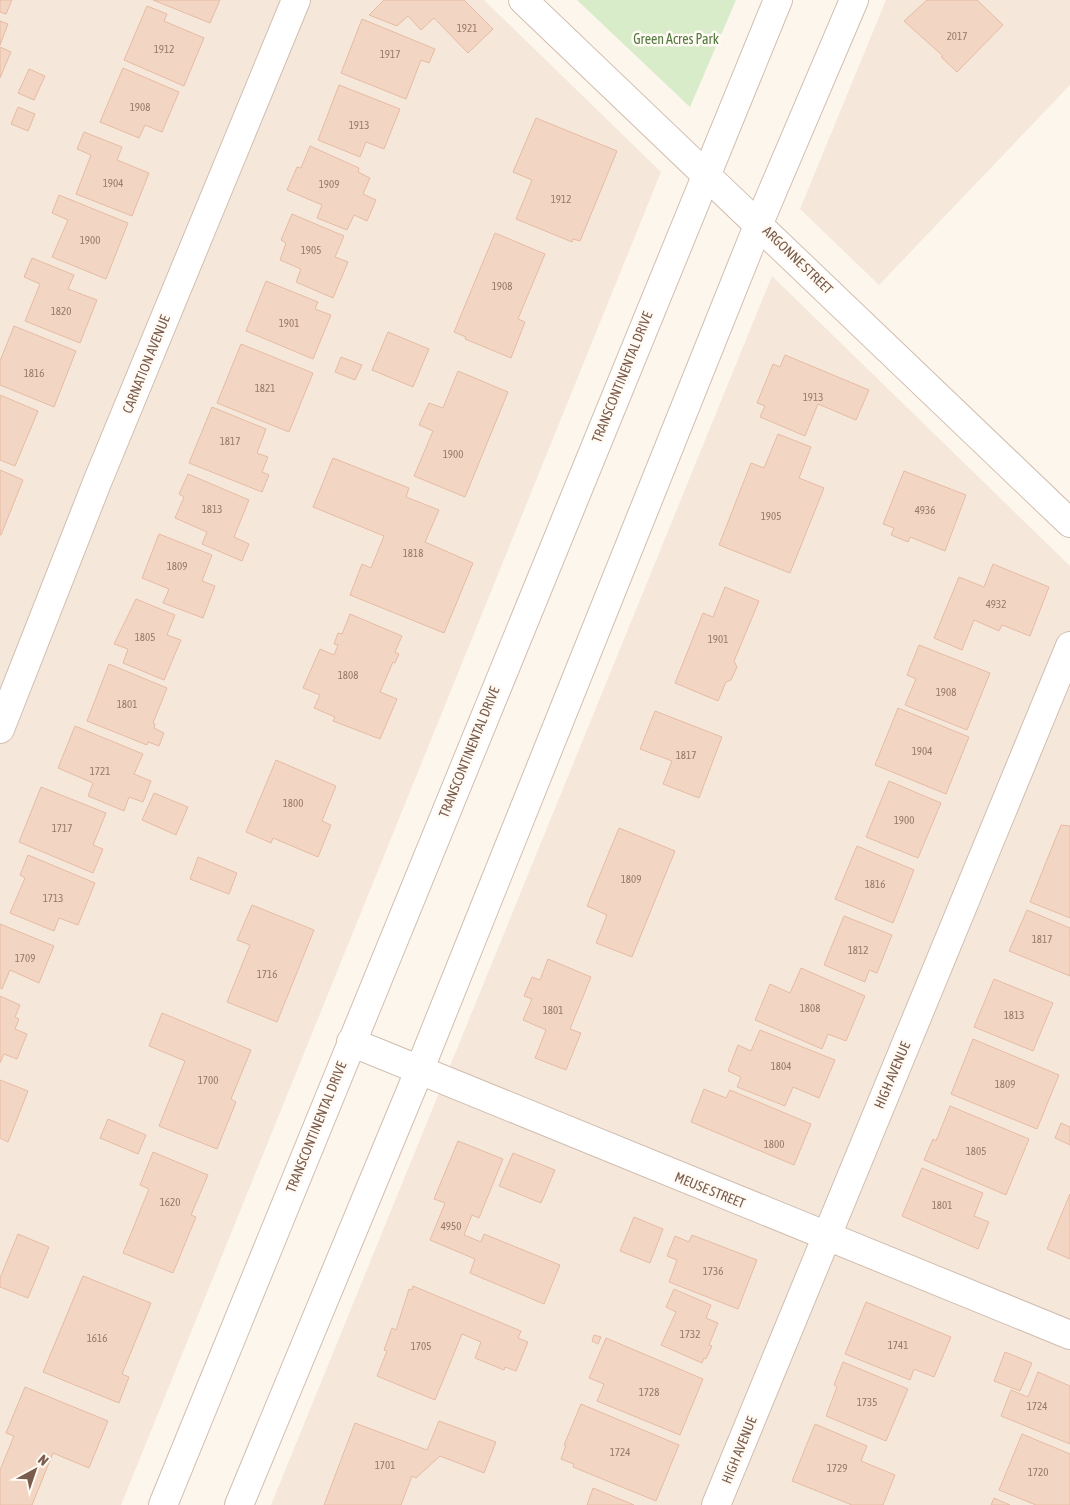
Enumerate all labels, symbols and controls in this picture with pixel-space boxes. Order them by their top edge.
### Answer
house number: 1921 [457,22,477,34]
house number: 2017 [947,30,967,42]
park label: Green Acres Park [633,31,719,47]
house number: 1912 [154,43,174,55]
house number: 1917 [380,48,400,60]
house number: 1908 [130,101,150,113]
house number: 1913 [349,119,369,131]
house number: 1904 [103,177,123,189]
house number: 1909 [319,178,339,190]
house number: 1912 [551,193,571,205]
street label: ARGONNE STREET [760,223,836,297]
house number: 1900 [80,234,100,246]
house number: 1905 [301,244,321,256]
house number: 1908 [492,280,512,292]
house number: 1820 [51,305,71,317]
street label: TRANSCONTINENTAL DRIVE [588,309,656,445]
street label: CARNATION AVENUE [119,312,173,416]
house number: 1901 [279,317,299,329]
house number: 1816 [24,367,44,379]
house number: 1821 [255,382,275,394]
house number: 1913 [803,391,823,403]
house number: 1817 [220,435,240,447]
house number: 1900 [443,448,463,460]
house number: 1813 [202,503,222,515]
house number: 4936 [915,504,935,516]
house number: 1905 [761,510,781,522]
house number: 1818 [403,547,423,559]
house number: 1809 [167,560,187,572]
house number: 4932 [986,598,1006,610]
house number: 1805 [135,631,155,643]
house number: 1901 [708,633,728,645]
house number: 1808 [338,669,358,681]
street label: TRANSCONTINENTAL DRIVE [435,684,503,820]
house number: 1908 [936,686,956,698]
house number: 1801 [117,698,137,710]
house number: 1904 [912,745,932,757]
house number: 1817 [676,749,696,761]
house number: 1721 [90,765,110,777]
house number: 1800 [283,797,303,809]
house number: 1900 [894,814,914,826]
house number: 1717 [52,822,72,834]
house number: 1809 [621,873,641,885]
house number: 1816 [865,878,885,890]
house number: 1713 [43,892,63,904]
house number: 1817 [1032,933,1052,945]
house number: 1812 [848,944,868,956]
house number: 1709 [15,952,35,964]
house number: 1716 [257,968,277,980]
house number: 1808 [800,1002,820,1014]
house number: 1801 [543,1004,563,1016]
house number: 1813 [1004,1009,1024,1021]
street label: HIGH AVENUE [871,1039,913,1111]
street label: TRANSCONTINENTAL DRIVE [282,1059,350,1195]
house number: 1804 [771,1060,791,1072]
house number: 1700 [198,1074,218,1086]
house number: 1809 [995,1078,1015,1090]
house number: 1800 [764,1138,784,1150]
house number: 1805 [966,1145,986,1157]
street label: MEUSE STREET [672,1169,748,1211]
house number: 1620 [160,1196,180,1208]
house number: 1801 [932,1199,952,1211]
house number: 4950 [441,1220,461,1232]
house number: 1736 [703,1265,723,1277]
house number: 1732 [680,1328,700,1340]
house number: 1616 [87,1332,107,1344]
house number: 1741 [888,1339,908,1351]
house number: 1705 [411,1340,431,1352]
house number: 1728 [639,1386,659,1398]
house number: 1735 [857,1396,877,1408]
house number: 1724 [1027,1400,1047,1412]
street label: HIGH AVENUE [718,1414,760,1486]
north arrow [10,1445,60,1495]
house number: 1724 [610,1446,630,1458]
text: N [35,1451,52,1469]
house number: 1701 [375,1459,395,1471]
house number: 1729 [827,1462,847,1474]
house number: 1720 [1028,1466,1048,1478]

